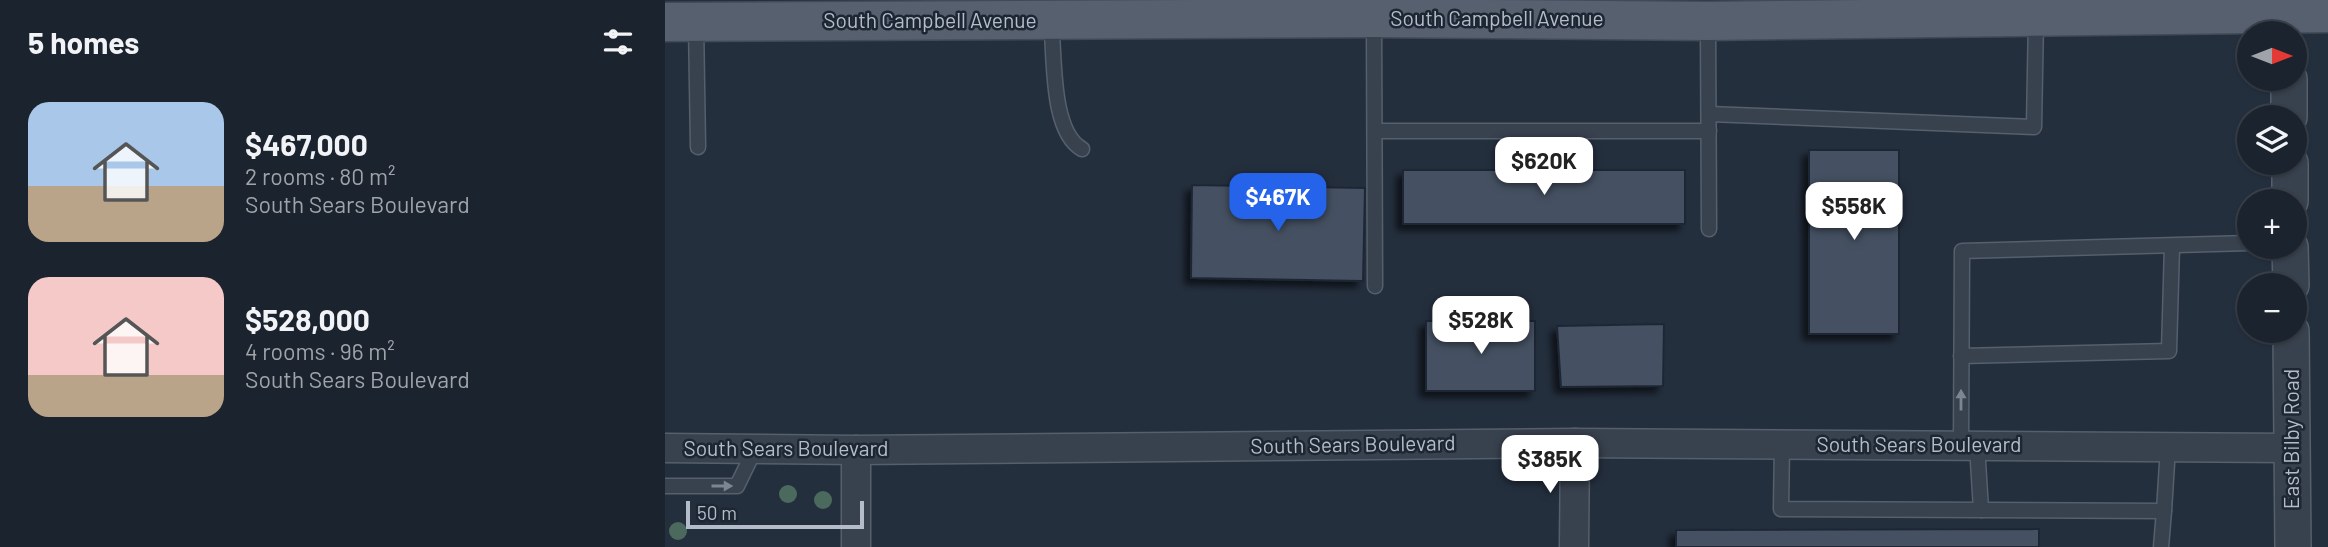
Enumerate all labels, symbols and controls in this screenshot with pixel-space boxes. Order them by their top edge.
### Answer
street label: South Campbell Avenue [1390,5,1604,30]
street label: South Campbell Avenue [823,7,1037,32]
north arrow [2237,21,2307,91]
map controls [2237,21,2307,343]
icon: filters [599,23,637,61]
text: 5 homes [28,24,139,60]
button: layers [2237,105,2307,175]
text: $467,000 [245,126,368,162]
icon: home [84,130,168,214]
pin: $620K [1495,138,1593,197]
text: $620K [1511,146,1577,174]
text: 2 rooms · 80 m² [245,162,395,190]
pin: $467K [1229,174,1327,233]
text: $467K [1245,182,1311,210]
pin: $558K [1805,182,1903,242]
button: + [2237,189,2307,259]
text: South Sears Boulevard [245,190,470,218]
text: $558K [1822,191,1886,219]
button: − [2237,273,2307,343]
pin: $528K [1432,296,1530,356]
text: $528,000 [245,301,370,337]
icon: home [84,305,168,389]
text: $528K [1448,305,1514,333]
text: 4 rooms · 96 m² [245,337,395,365]
text: South Sears Boulevard [245,365,470,393]
street label: East Bilby Road [2278,369,2303,509]
one-way arrow [1955,389,1967,411]
street label: South Sears Boulevard [1250,429,1456,458]
street label: South Sears Boulevard [1816,431,2022,456]
street label: South Sears Boulevard [683,435,889,460]
pin: $385K [1501,435,1599,495]
text: $385K [1518,444,1582,472]
one-way arrow [711,480,733,492]
scale bar [686,498,865,530]
text: 50 m [697,501,737,524]

